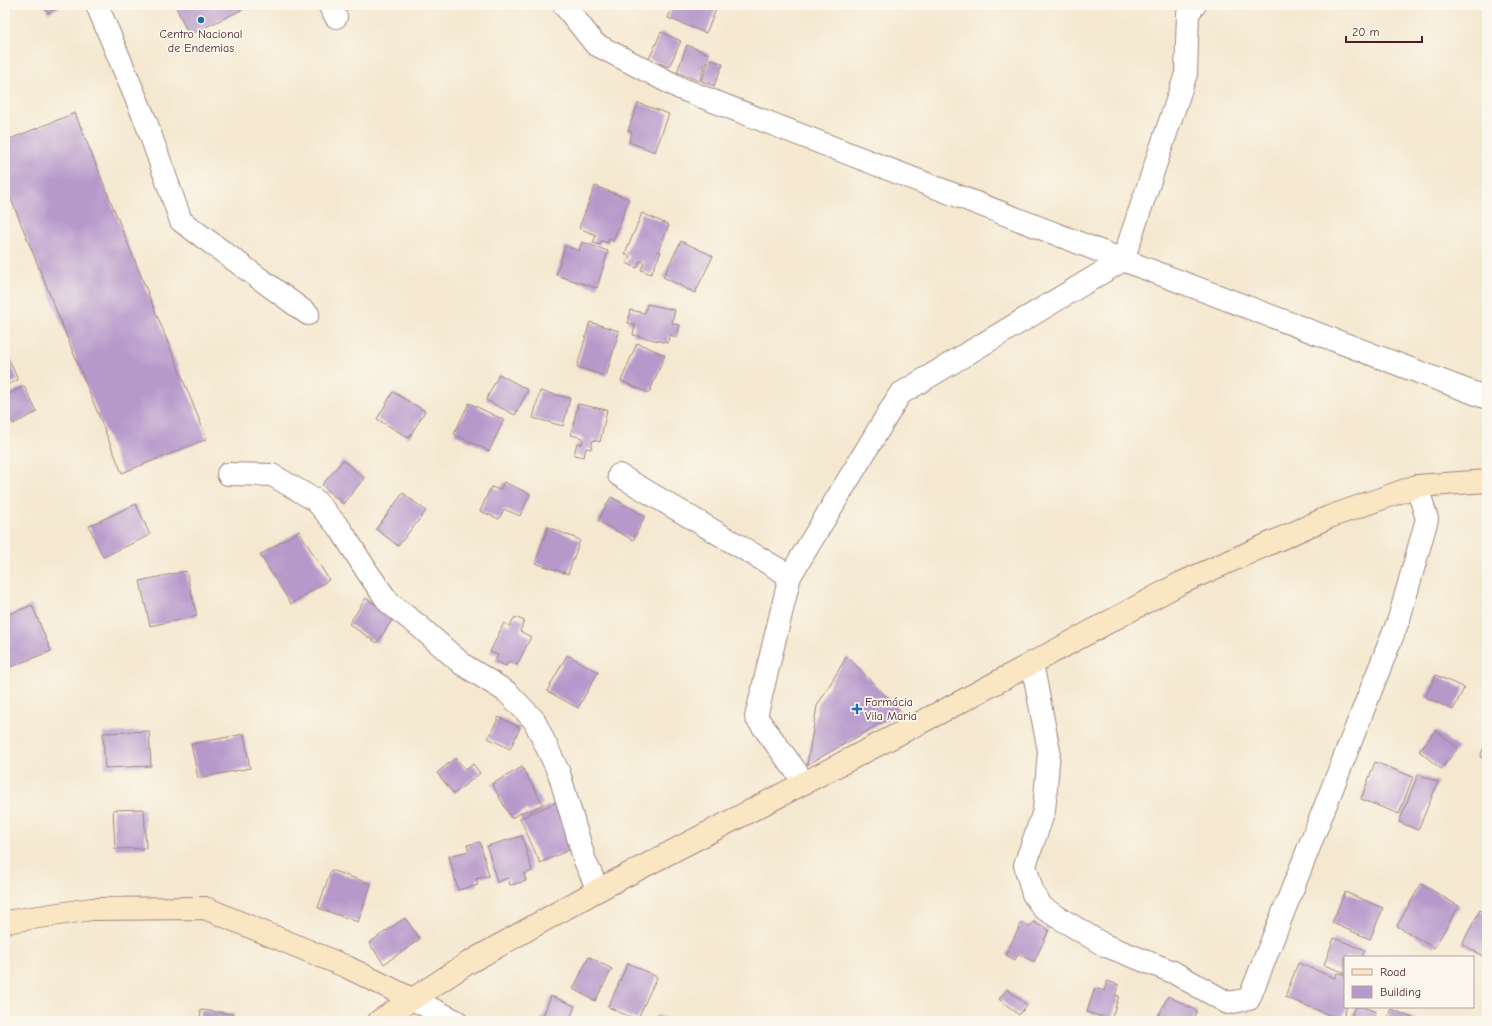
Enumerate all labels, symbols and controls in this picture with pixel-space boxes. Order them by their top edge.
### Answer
marker: Centro Nacional de Endemias [196,15,206,25]
scale bar [1346,18,1422,44]
text: 20 m [1352,25,1380,39]
place label: Centro Nacional de Endemias [160,27,242,55]
place label: Farmácia Vila Maria [865,695,917,723]
marker: Farmácia Vila Maria [852,704,862,714]
legend [1344,956,1474,1008]
text: Road [1380,965,1406,979]
text: Building [1380,985,1421,999]

